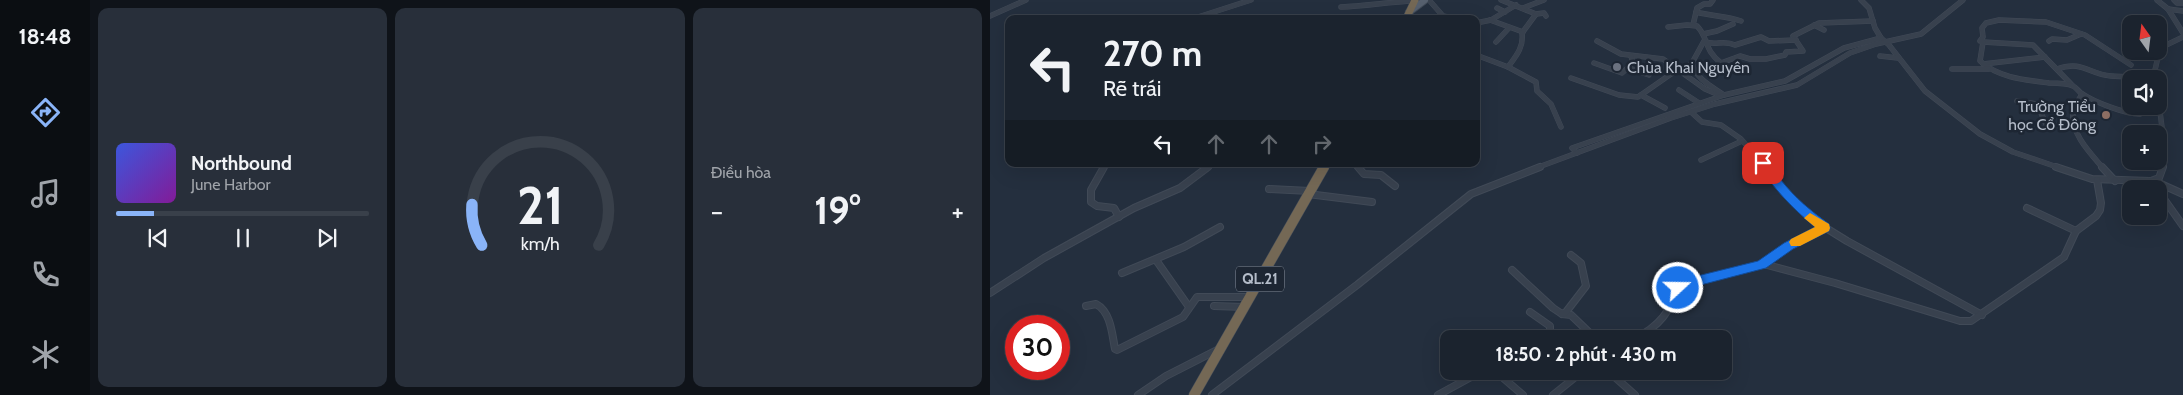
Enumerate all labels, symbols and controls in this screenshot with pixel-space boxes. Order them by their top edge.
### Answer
north arrow [2122,15,2168,60]
map controls [2122,15,2167,225]
text: 18:48 [18,23,72,50]
text: 270 m [1103,32,1202,75]
icon: left [1020,35,1085,100]
place label: Chùa Khai Nguyên [1627,58,1750,77]
marker: Chùa Khai Nguyên [1611,61,1623,73]
button: sound [2122,70,2167,115]
text: Rẽ trái [1103,75,1162,102]
icon: directions [28,95,63,130]
place label: Trường Tiểu học Cổ Đông [2008,97,2097,134]
marker: Trường Tiểu học Cổ Đông [2100,109,2112,121]
button: + [2122,125,2167,170]
icon: left [1149,130,1177,158]
icon: ahead [1202,130,1230,158]
icon: ahead [1255,130,1283,158]
icon: right [1308,130,1336,158]
pin [1742,142,1784,184]
icon: arrive [1749,149,1777,177]
text: Northbound [191,152,292,175]
text: Điều hòa [711,163,771,182]
text: 21 [517,174,563,237]
text: June Harbor [191,175,271,194]
icon: music [28,176,63,211]
button: − [2122,180,2167,225]
text: 19° [814,187,861,234]
text: − [711,194,723,228]
text: + [952,194,964,228]
icon: previous [144,224,172,252]
icon: pause [229,224,257,252]
icon: next [313,224,341,252]
text: km/h [520,233,560,254]
icon: phone [28,257,63,292]
position arrow [1651,261,1703,313]
road number: QL.21 [1236,266,1284,292]
speed limit sign: 30 [1005,315,1070,380]
icon: climate [28,337,63,372]
text: 18:50 · 2 phút · 430 m [1495,343,1677,366]

